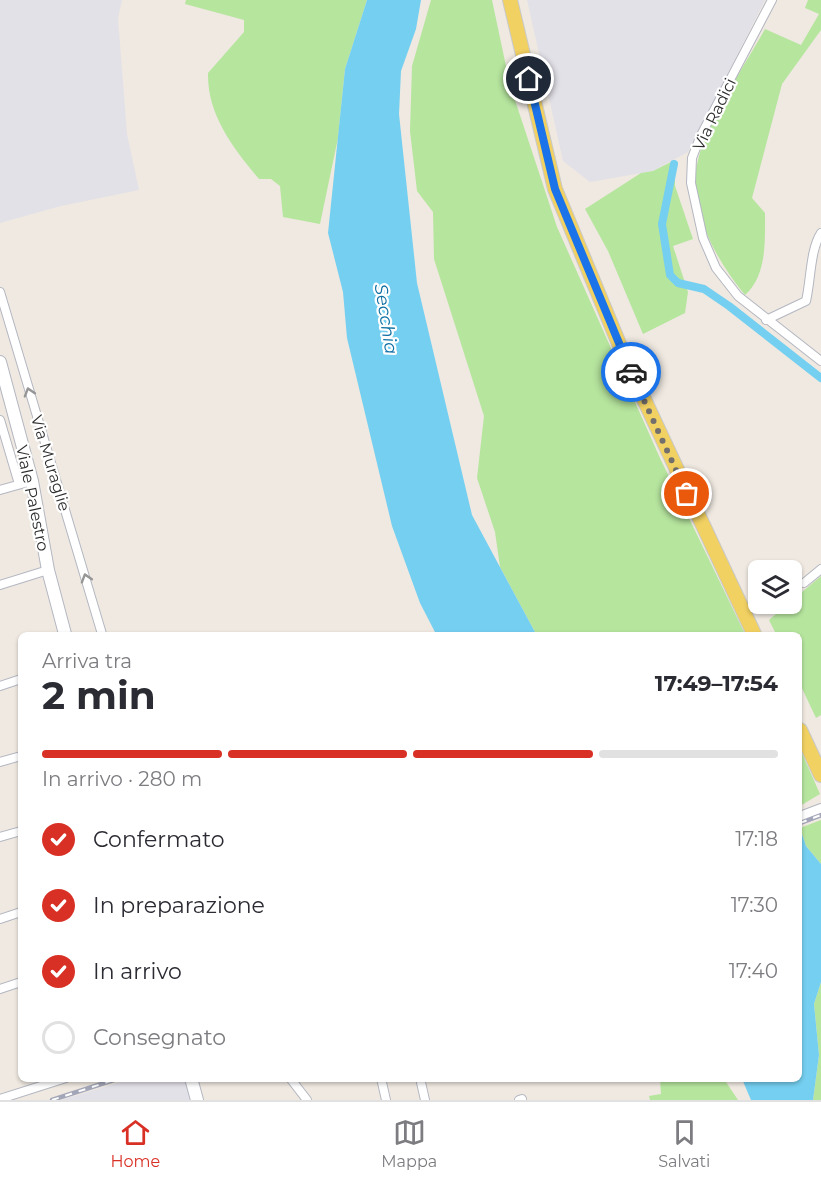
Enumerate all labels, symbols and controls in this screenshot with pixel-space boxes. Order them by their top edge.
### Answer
pin [503,53,554,104]
icon: home [512,62,545,95]
street label: Via Radici [689,75,740,153]
water label: Secchia [370,282,402,356]
courier [601,342,661,402]
icon: car [615,356,648,389]
one-way arrow [24,387,36,398]
street label: Via Muraglie [27,413,74,513]
street label: Viale Palestro [12,443,53,553]
pin [661,468,712,519]
icon: bag [670,477,703,510]
map controls [748,560,802,614]
button: layers [748,560,802,614]
one-way arrow [81,573,93,584]
text: Arriva tra [42,649,132,673]
text: 17:49–17:54 [655,670,778,697]
text: 2 min [42,671,156,719]
text: In arrivo · 280 m [42,767,202,791]
icon: check [42,823,75,856]
text: Confermato [93,826,225,853]
text: 17:18 [735,827,778,851]
icon: check [42,889,75,922]
text: In preparazione [93,892,265,919]
text: 17:30 [731,893,778,917]
icon: check [42,955,75,988]
text: In arrivo [93,958,182,985]
text: 17:40 [729,959,778,983]
text: Consegnato [93,1024,226,1051]
tab: Home [111,1116,160,1171]
tab: Mappa [381,1116,437,1171]
tab: Salvati [658,1116,710,1171]

